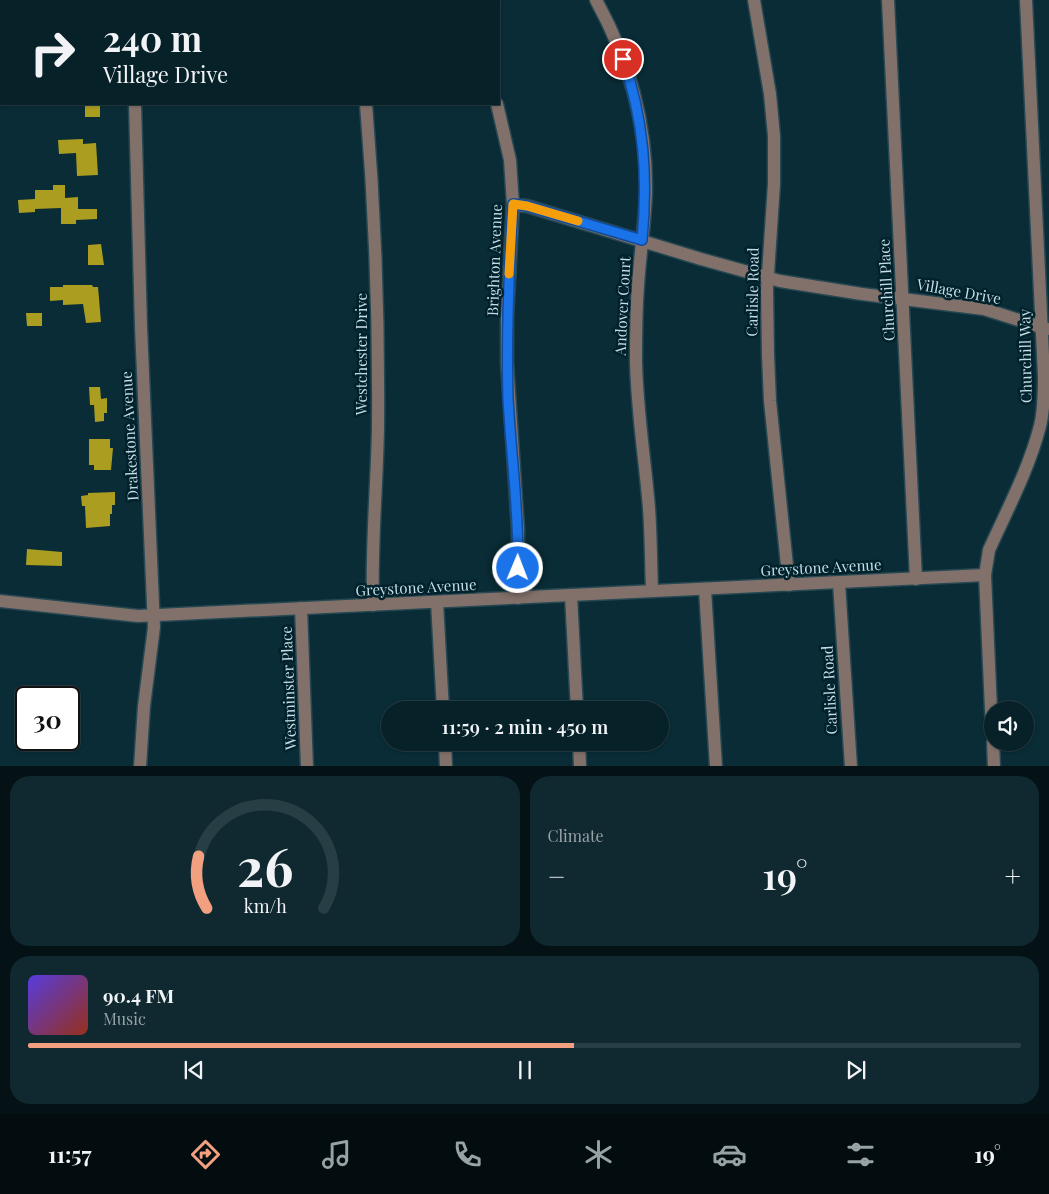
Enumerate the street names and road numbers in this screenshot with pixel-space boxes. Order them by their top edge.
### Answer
street label: Brighton Avenue [482,204,506,316]
street label: Churchill Place [873,238,899,342]
street label: Carlisle Road [741,247,763,337]
street label: Andover Court [609,255,635,357]
street label: Village Drive [914,274,1003,308]
street label: Westchester Drive [351,293,371,416]
street label: Churchill Way [1014,308,1036,403]
street label: Drakestone Avenue [116,371,142,501]
street label: Greystone Avenue [760,554,882,580]
street label: Greystone Avenue [355,574,477,600]
street label: Westminster Place [276,626,300,751]
street label: Carlisle Road [817,645,841,735]

